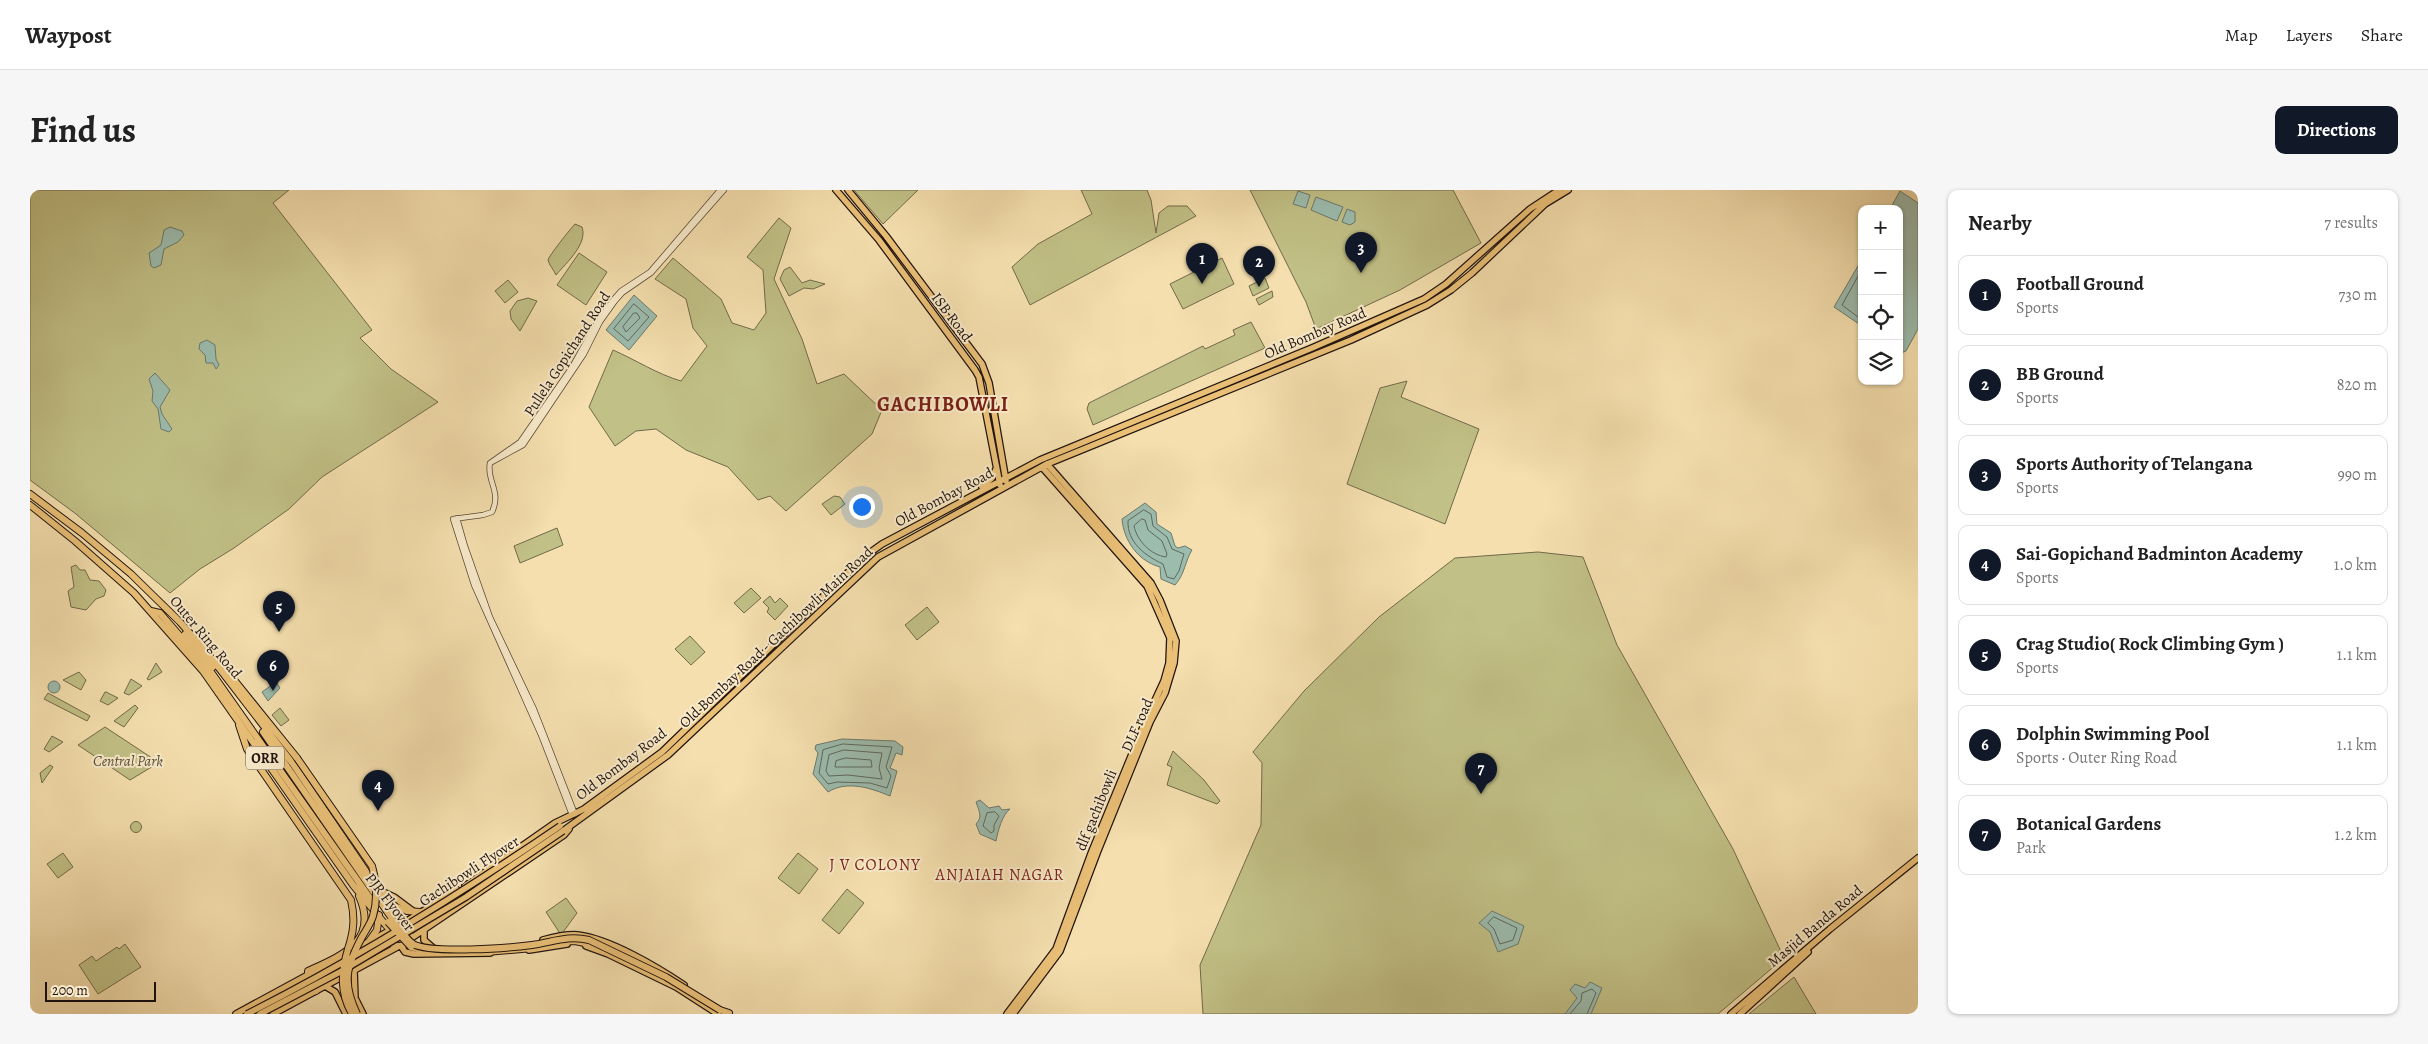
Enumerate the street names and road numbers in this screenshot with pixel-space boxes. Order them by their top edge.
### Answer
street label: Pullela Gopichand Road [519,287,615,420]
street label: ISB Road [927,288,978,346]
street label: Old Bombay Road [1261,302,1370,364]
street label: Old Bombay Road [891,462,998,531]
street label: Old Bombay Road - Gachibowli Main Road [675,541,878,732]
street label: Outer Ring Road [166,591,247,683]
street label: DLF road [1116,694,1158,755]
street label: Old Bombay Road [571,723,671,805]
road number: ORR [246,746,284,770]
street label: dlf gachibowli [1071,766,1121,854]
street label: Gachibowli Flyover [415,831,523,911]
street label: PJR Flyover [361,869,419,936]
street label: Masjid Banda Road [1763,880,1867,972]

